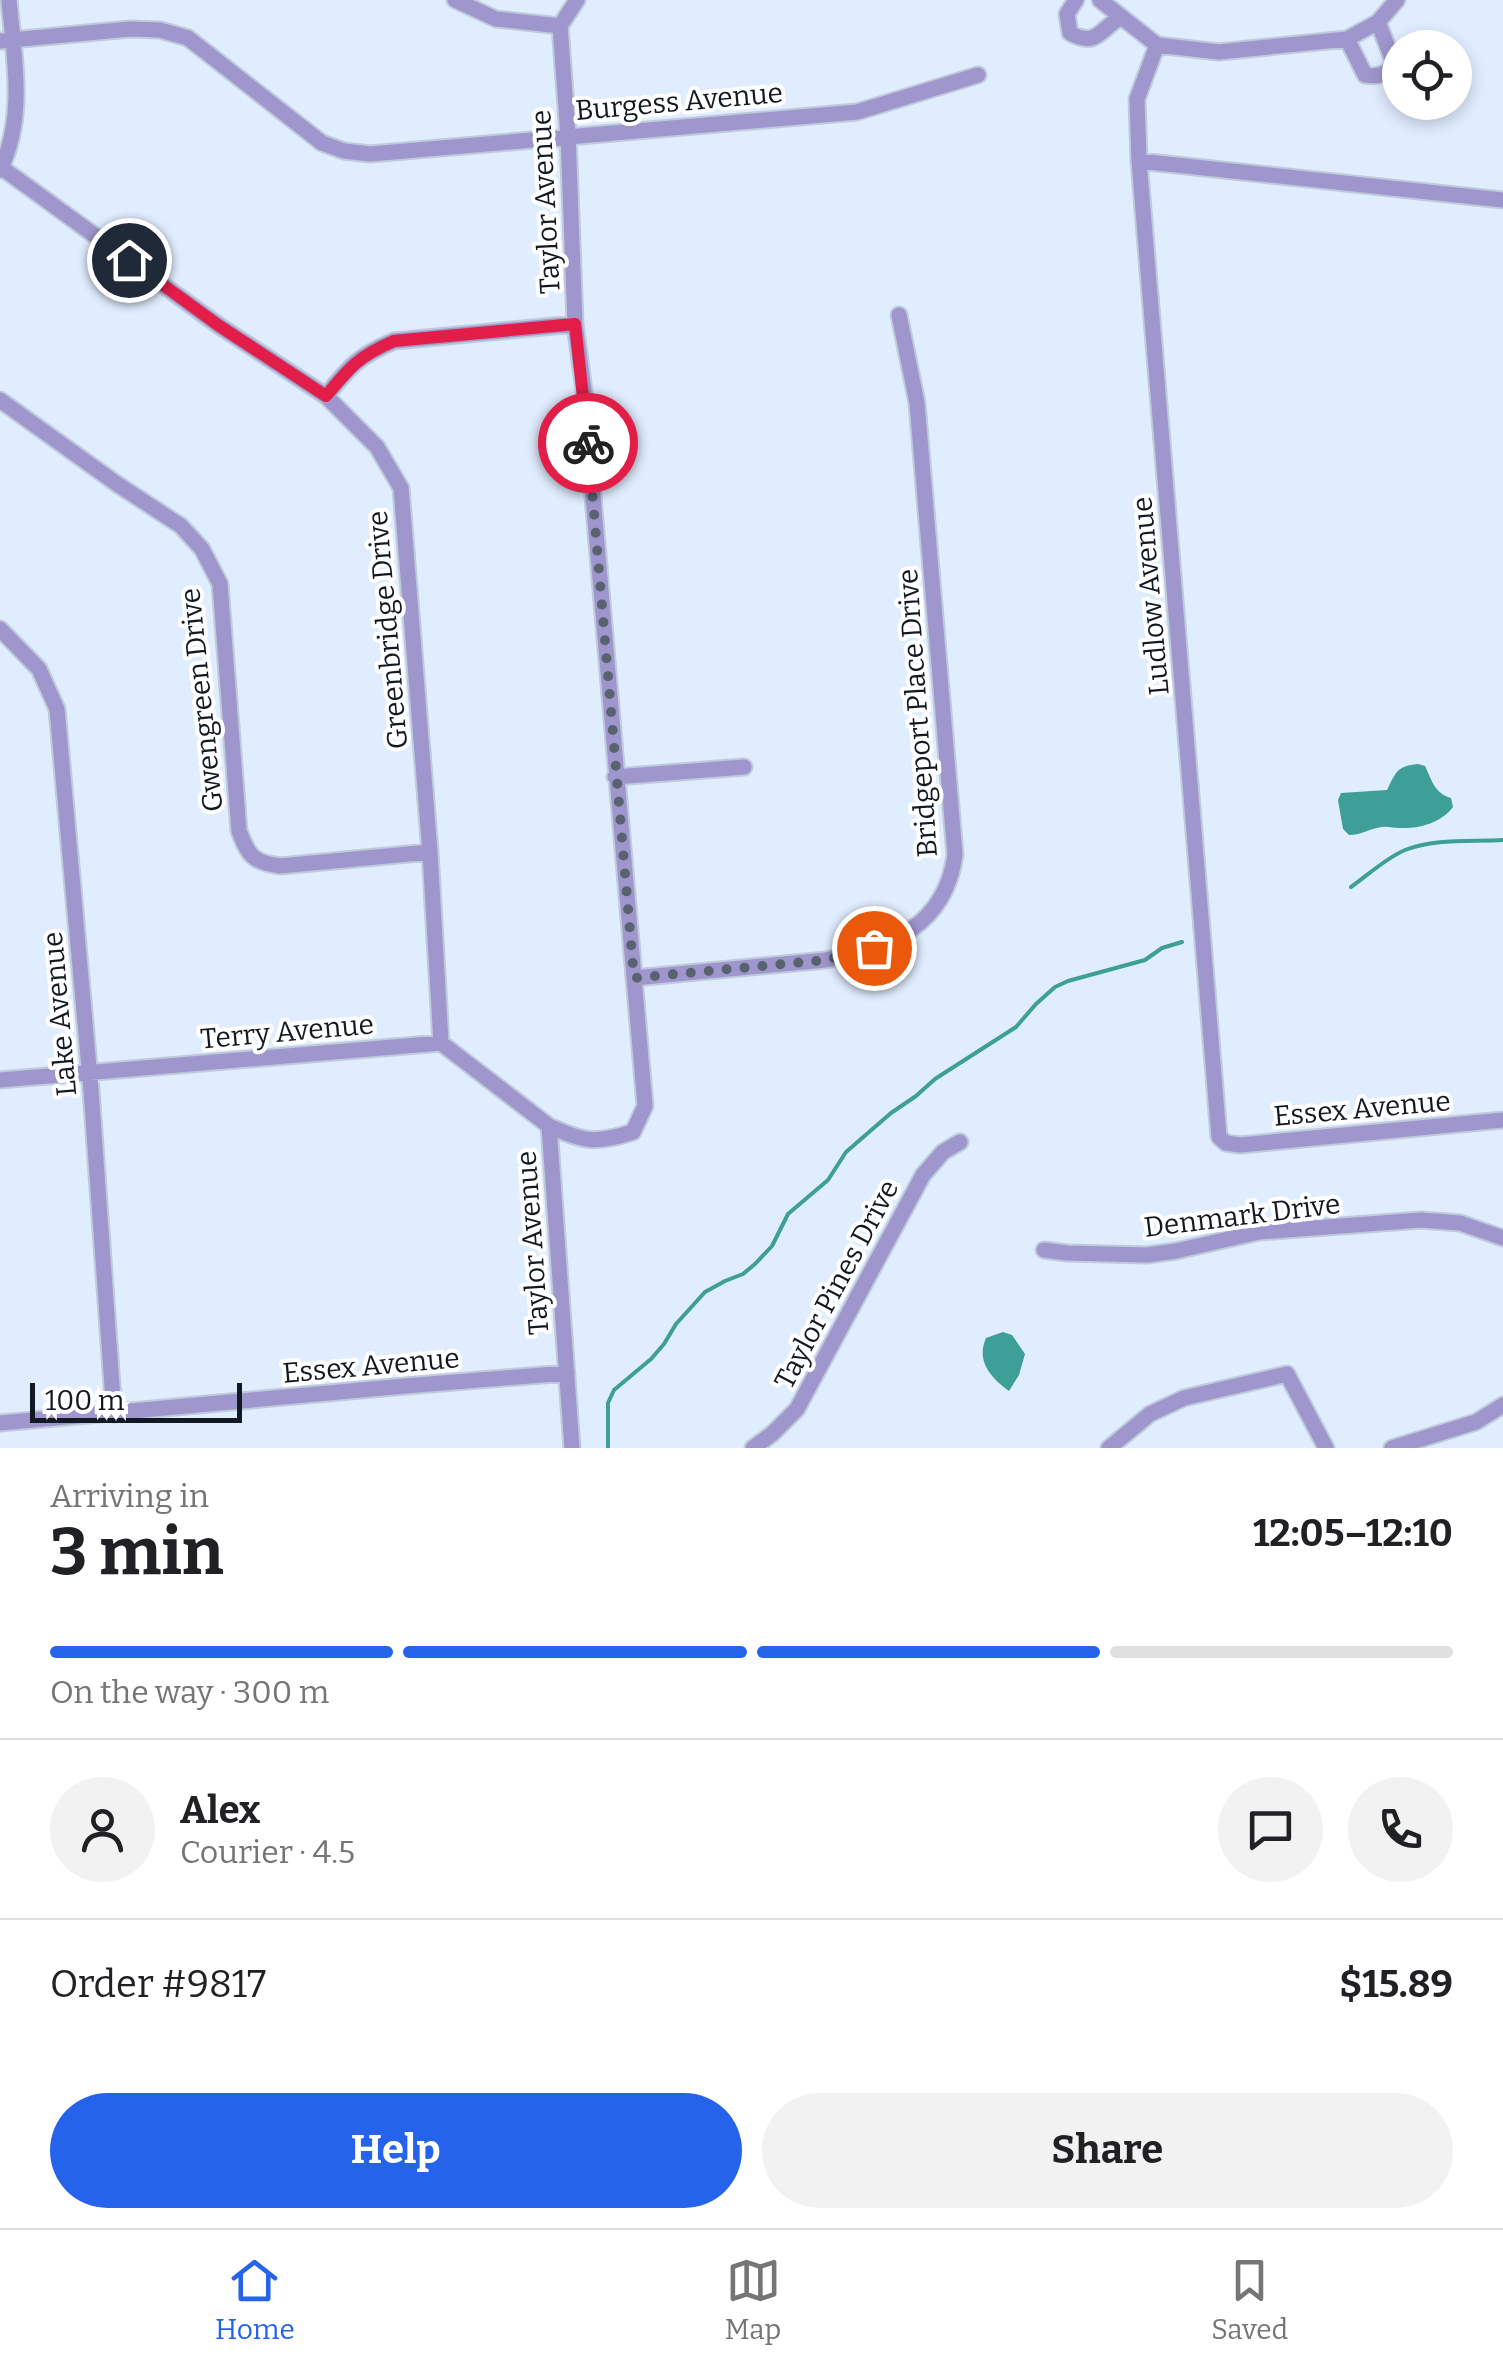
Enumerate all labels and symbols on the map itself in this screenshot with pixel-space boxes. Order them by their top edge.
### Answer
street label: Burgess Avenue [574,76,784,127]
street label: Taylor Avenue [524,109,567,295]
pin [87,218,172,303]
courier [538,393,638,493]
street label: Ludlow Avenue [1125,495,1176,697]
street label: Greenbridge Drive [361,509,414,751]
street label: Bridgeport Place Drive [891,568,944,858]
street label: Gwengreen Drive [173,586,230,813]
pin [832,906,917,991]
street label: Lake Avenue [36,930,83,1097]
street label: Terry Avenue [199,1007,375,1056]
street label: Essex Avenue [1272,1084,1452,1133]
street label: Taylor Avenue [510,1150,555,1336]
street label: Taylor Pines Drive [767,1174,905,1394]
street label: Denmark Drive [1142,1187,1342,1244]
street label: Essex Avenue [281,1341,461,1390]
scale bar [30,1378,242,1422]

